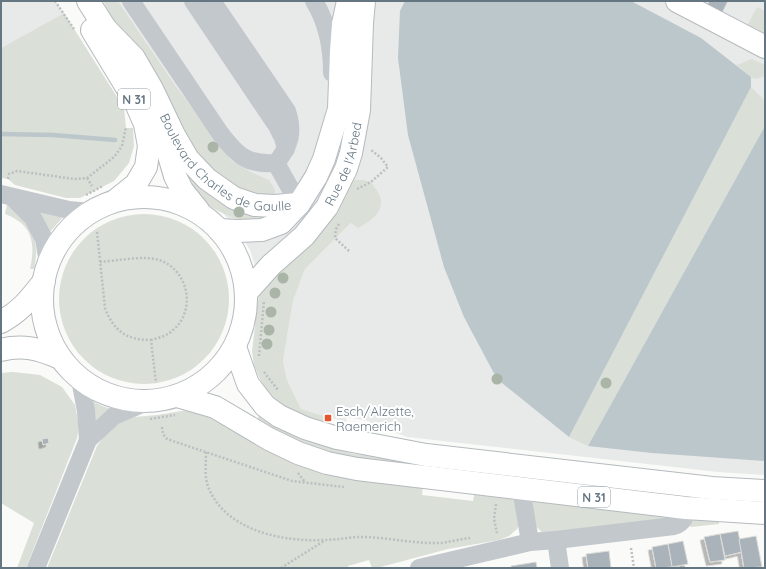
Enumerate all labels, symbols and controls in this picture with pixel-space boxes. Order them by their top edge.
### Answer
road number: N 31 [118,89,150,109]
street label: Boulevard Charles de Gaulle [157,111,292,214]
street label: Rue de l'Arbed [321,121,365,208]
place label: Esch/Alzette, Raemerich [336,403,414,434]
marker: Esch/Alzette, Raemerich [323,413,333,423]
road number: N 31 [578,487,610,507]

